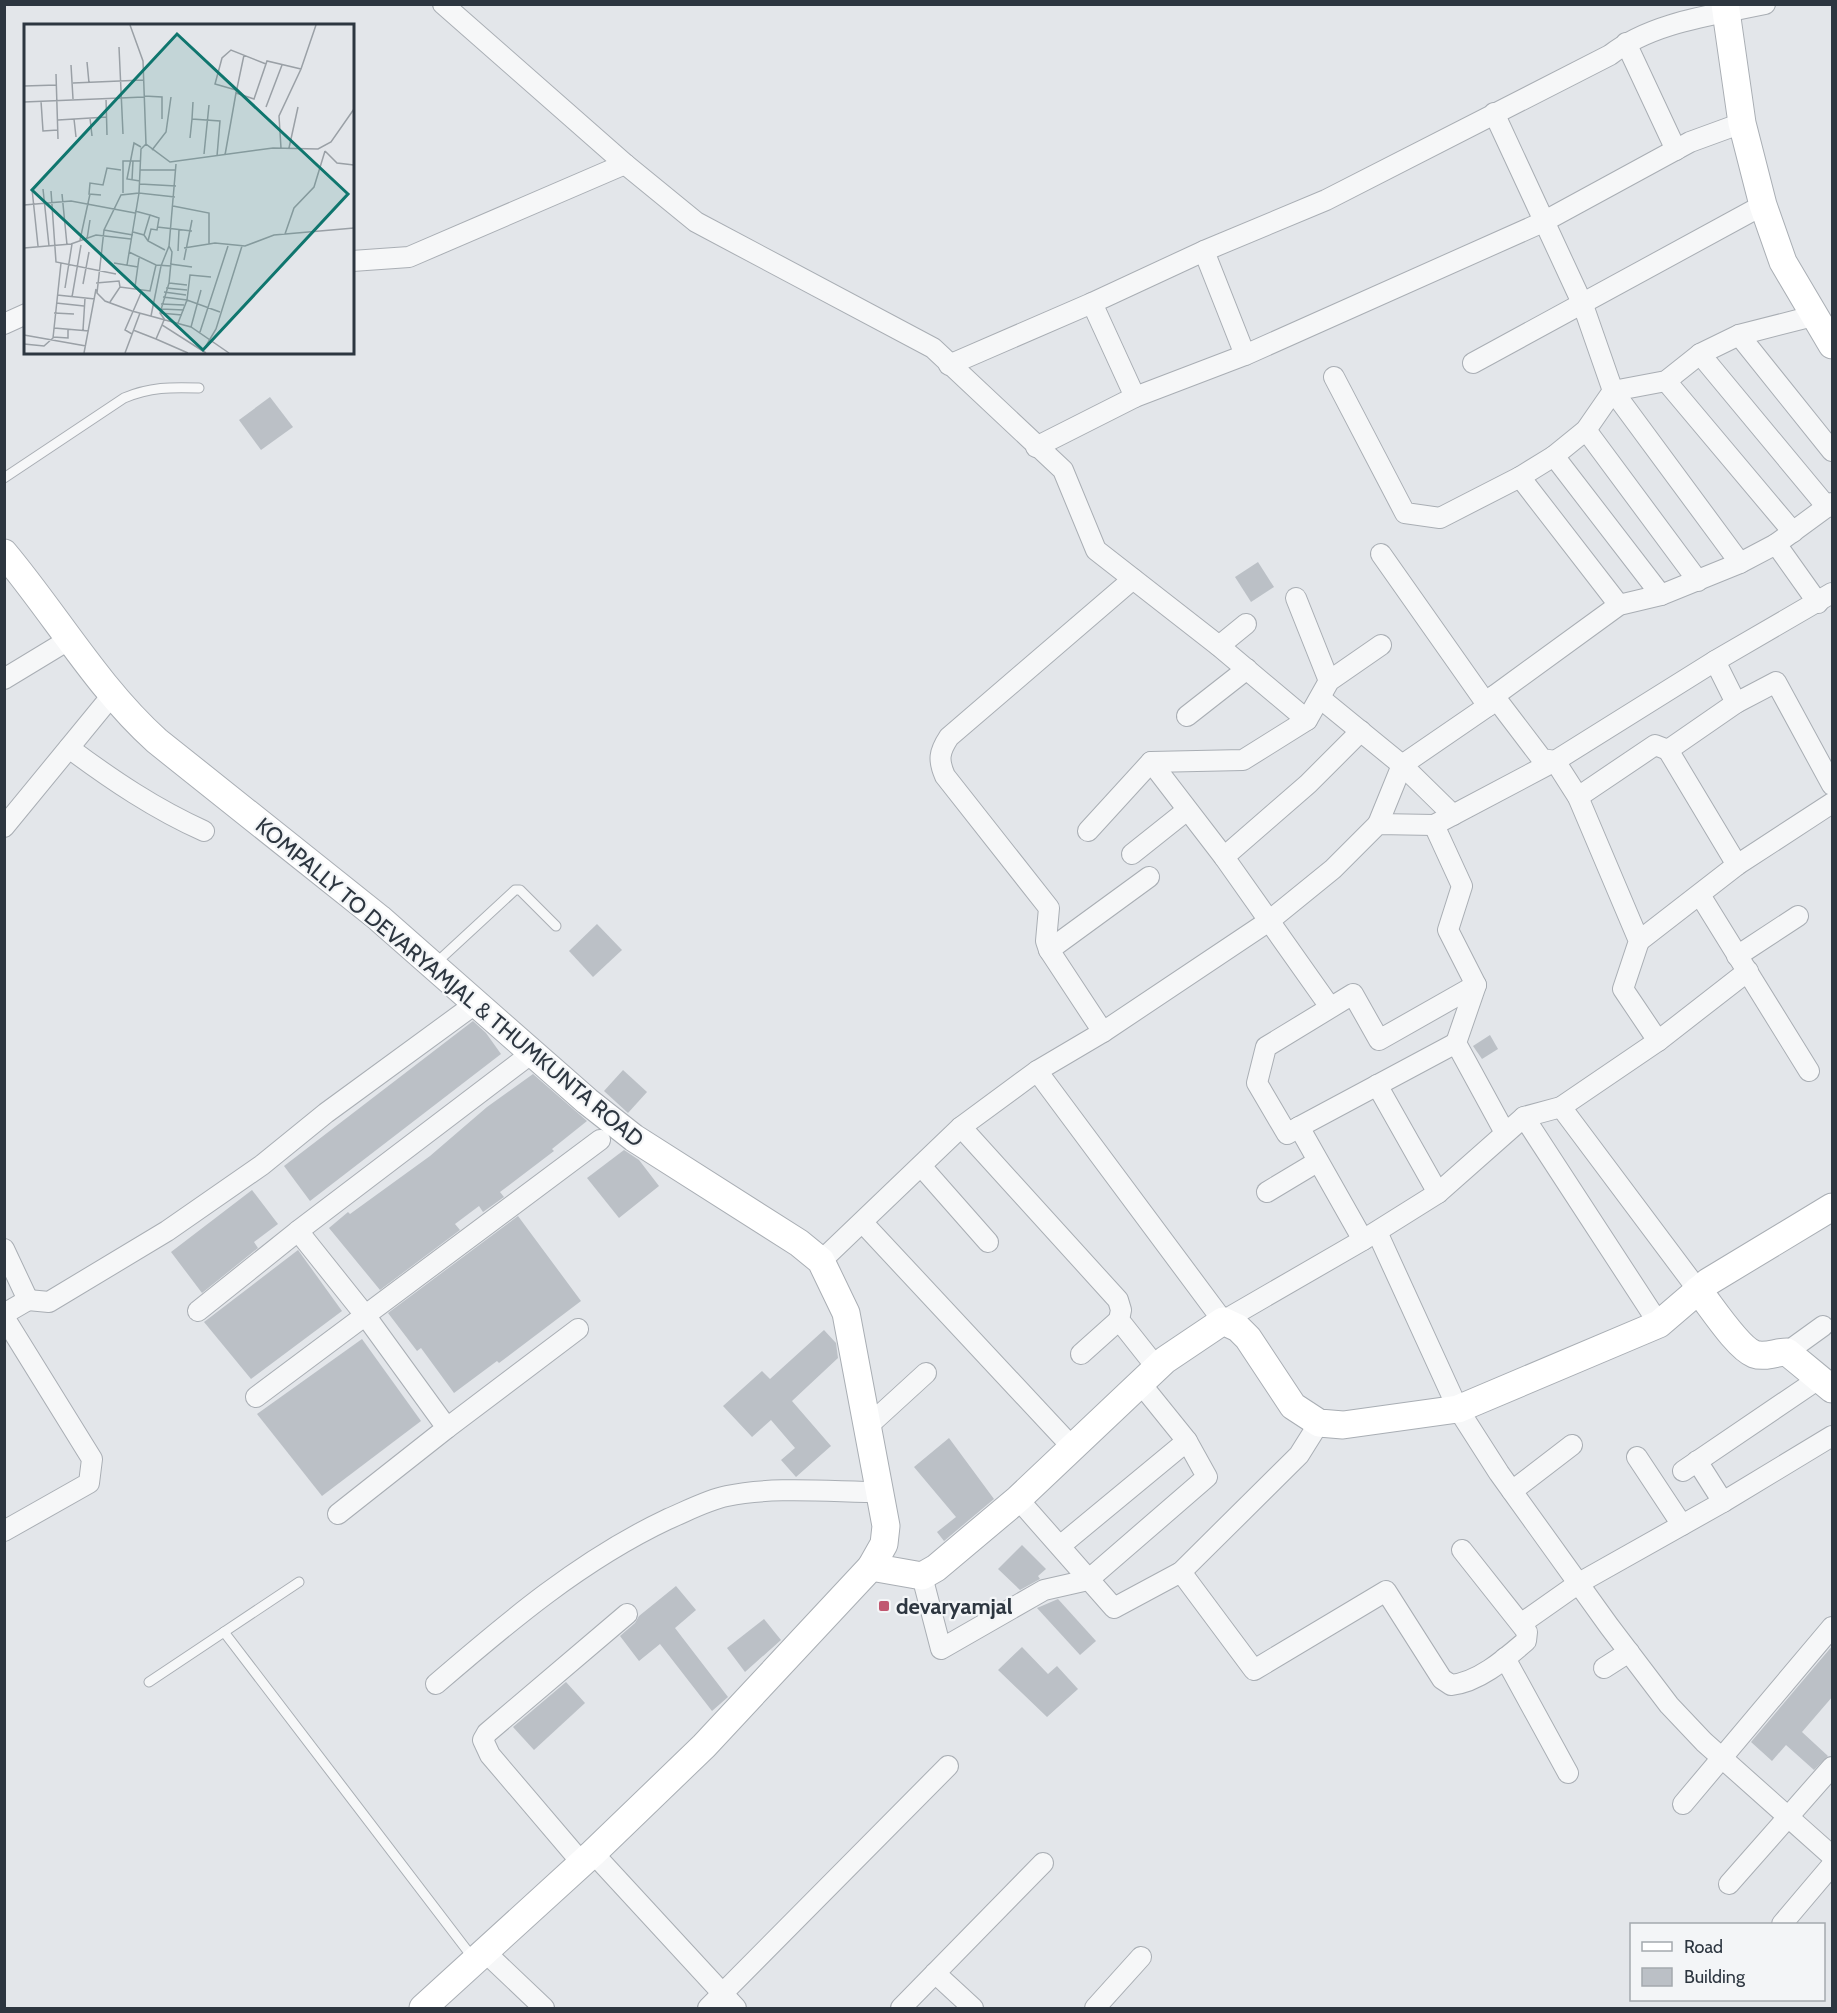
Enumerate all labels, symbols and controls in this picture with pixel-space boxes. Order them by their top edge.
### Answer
inset map [24,24,354,354]
street label: KOMPALLY TO DEVARYAMJAL & THUMKUNTA ROAD [250,812,649,1153]
place label: devaryamjal [896,1593,1013,1620]
marker: devaryamjal [877,1599,891,1613]
legend [1630,1923,1825,2001]
text: Road [1684,1936,1723,1958]
text: Building [1684,1966,1746,1988]

